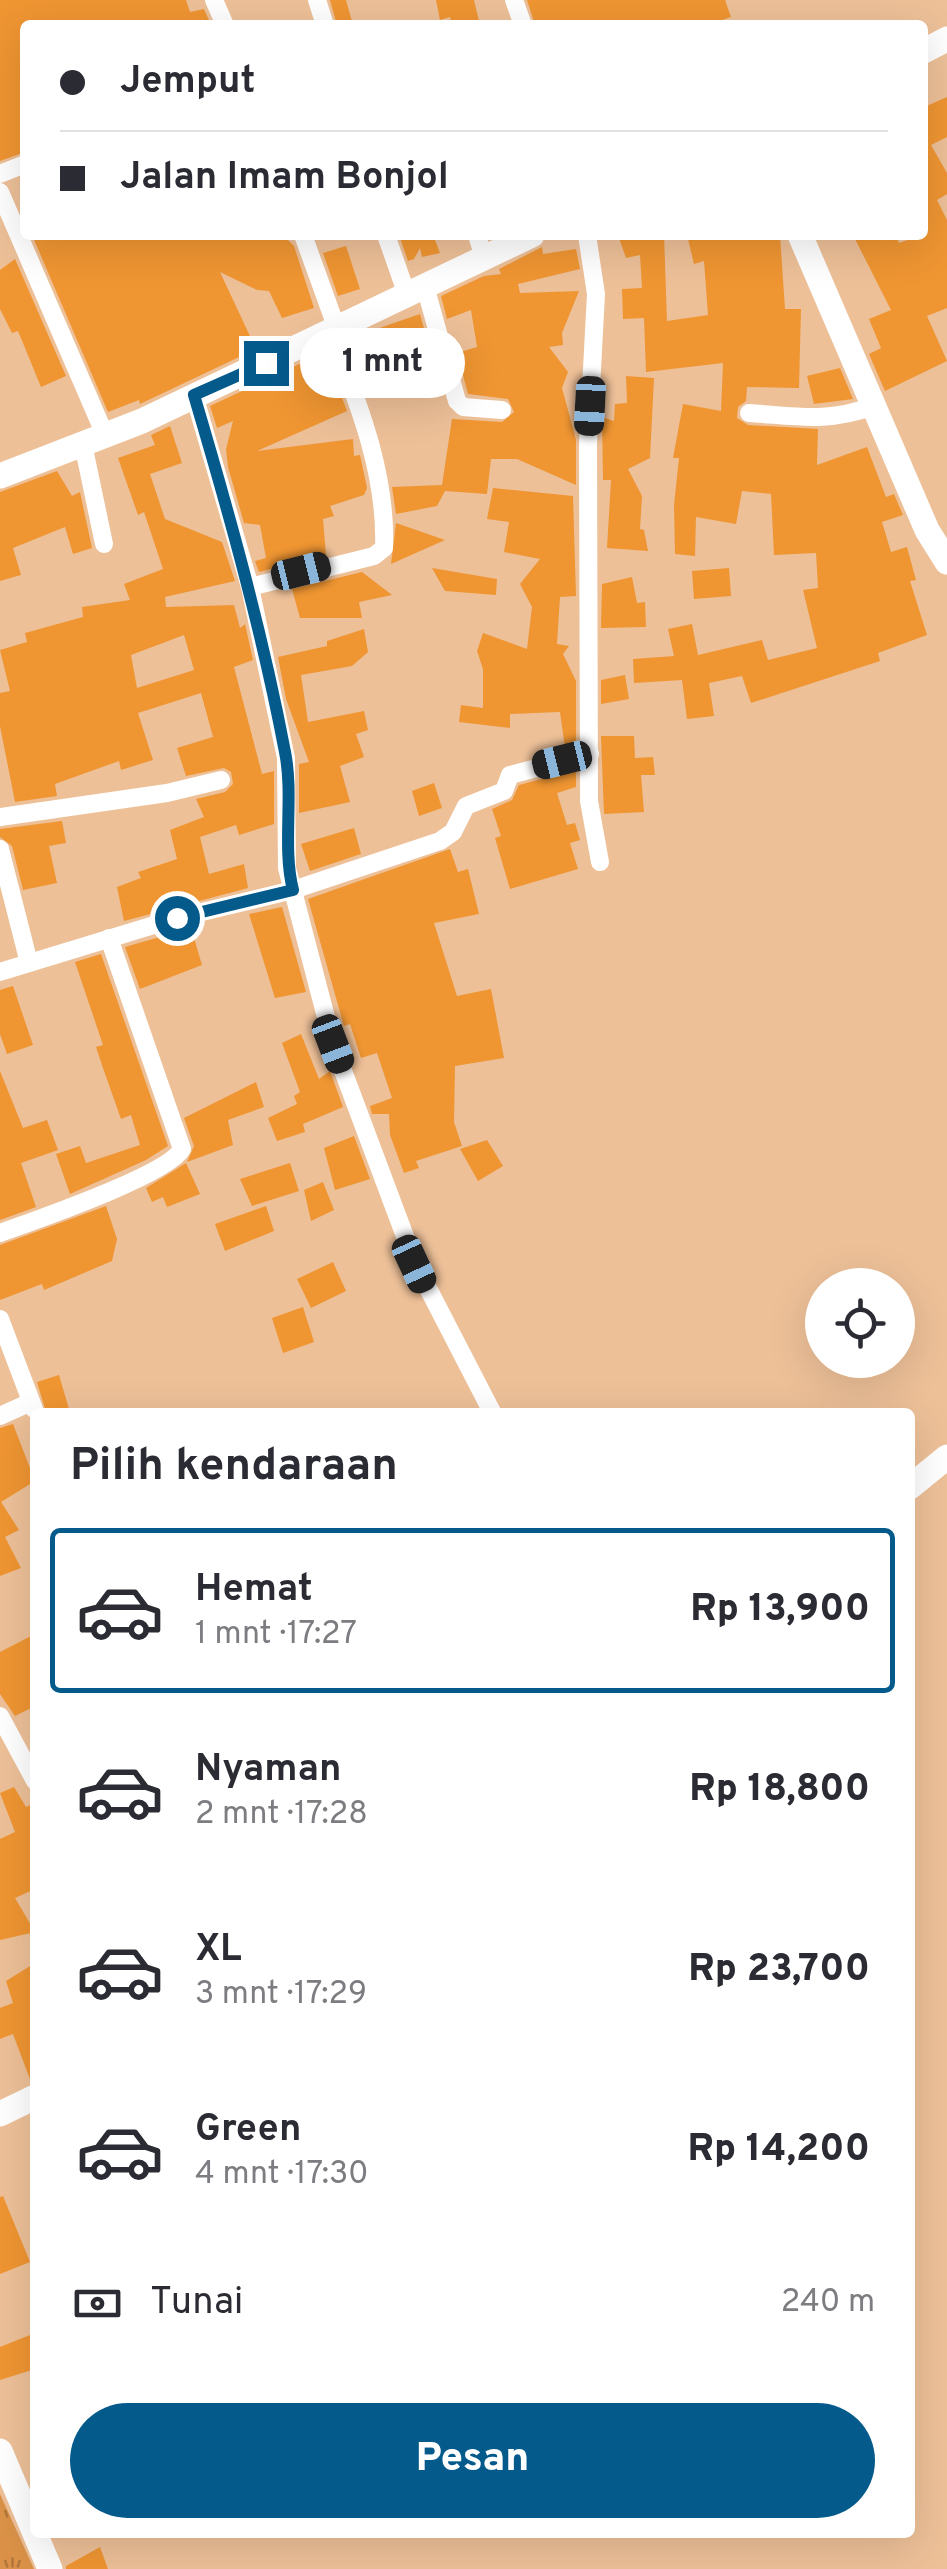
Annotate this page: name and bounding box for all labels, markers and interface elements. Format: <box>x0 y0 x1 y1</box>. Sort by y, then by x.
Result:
text: Jemput <box>120 58 255 107</box>
text: Jalan Imam Bonjol <box>120 154 449 203</box>
callout: 1 mnt <box>301 328 466 398</box>
route end <box>244 341 289 386</box>
text: 1 mnt <box>342 343 423 383</box>
car <box>573 375 607 437</box>
car <box>268 549 334 593</box>
car <box>529 738 595 782</box>
route start <box>155 896 200 941</box>
car <box>308 1011 358 1077</box>
car <box>388 1230 440 1298</box>
map controls <box>805 1268 915 1378</box>
button: locate <box>805 1268 915 1378</box>
text: Pilih kendaraan <box>70 1439 398 1496</box>
icon: car <box>75 1566 165 1656</box>
text: Hemat <box>195 1566 313 1615</box>
text: Rp 13,900 <box>690 1586 870 1635</box>
text: 1 mnt · 17:27 <box>195 1615 357 1655</box>
icon: car <box>75 1746 165 1836</box>
text: Nyaman <box>195 1746 342 1795</box>
text: Rp 18,800 <box>689 1766 870 1815</box>
text: 2 mnt · 17:28 <box>195 1795 368 1835</box>
icon: car <box>75 1926 165 2016</box>
text: XL <box>195 1926 242 1975</box>
text: Rp 23,700 <box>688 1946 870 1995</box>
text: 3 mnt · 17:29 <box>195 1975 367 2015</box>
icon: car <box>75 2106 165 2196</box>
text: Green <box>195 2106 301 2155</box>
text: Rp 14,200 <box>688 2126 870 2175</box>
text: 4 mnt · 17:30 <box>195 2155 369 2195</box>
icon: cash <box>70 2276 125 2331</box>
text: Tunai <box>150 2279 244 2328</box>
text: 240 m <box>781 2283 875 2323</box>
button: Pesan <box>70 2403 875 2518</box>

